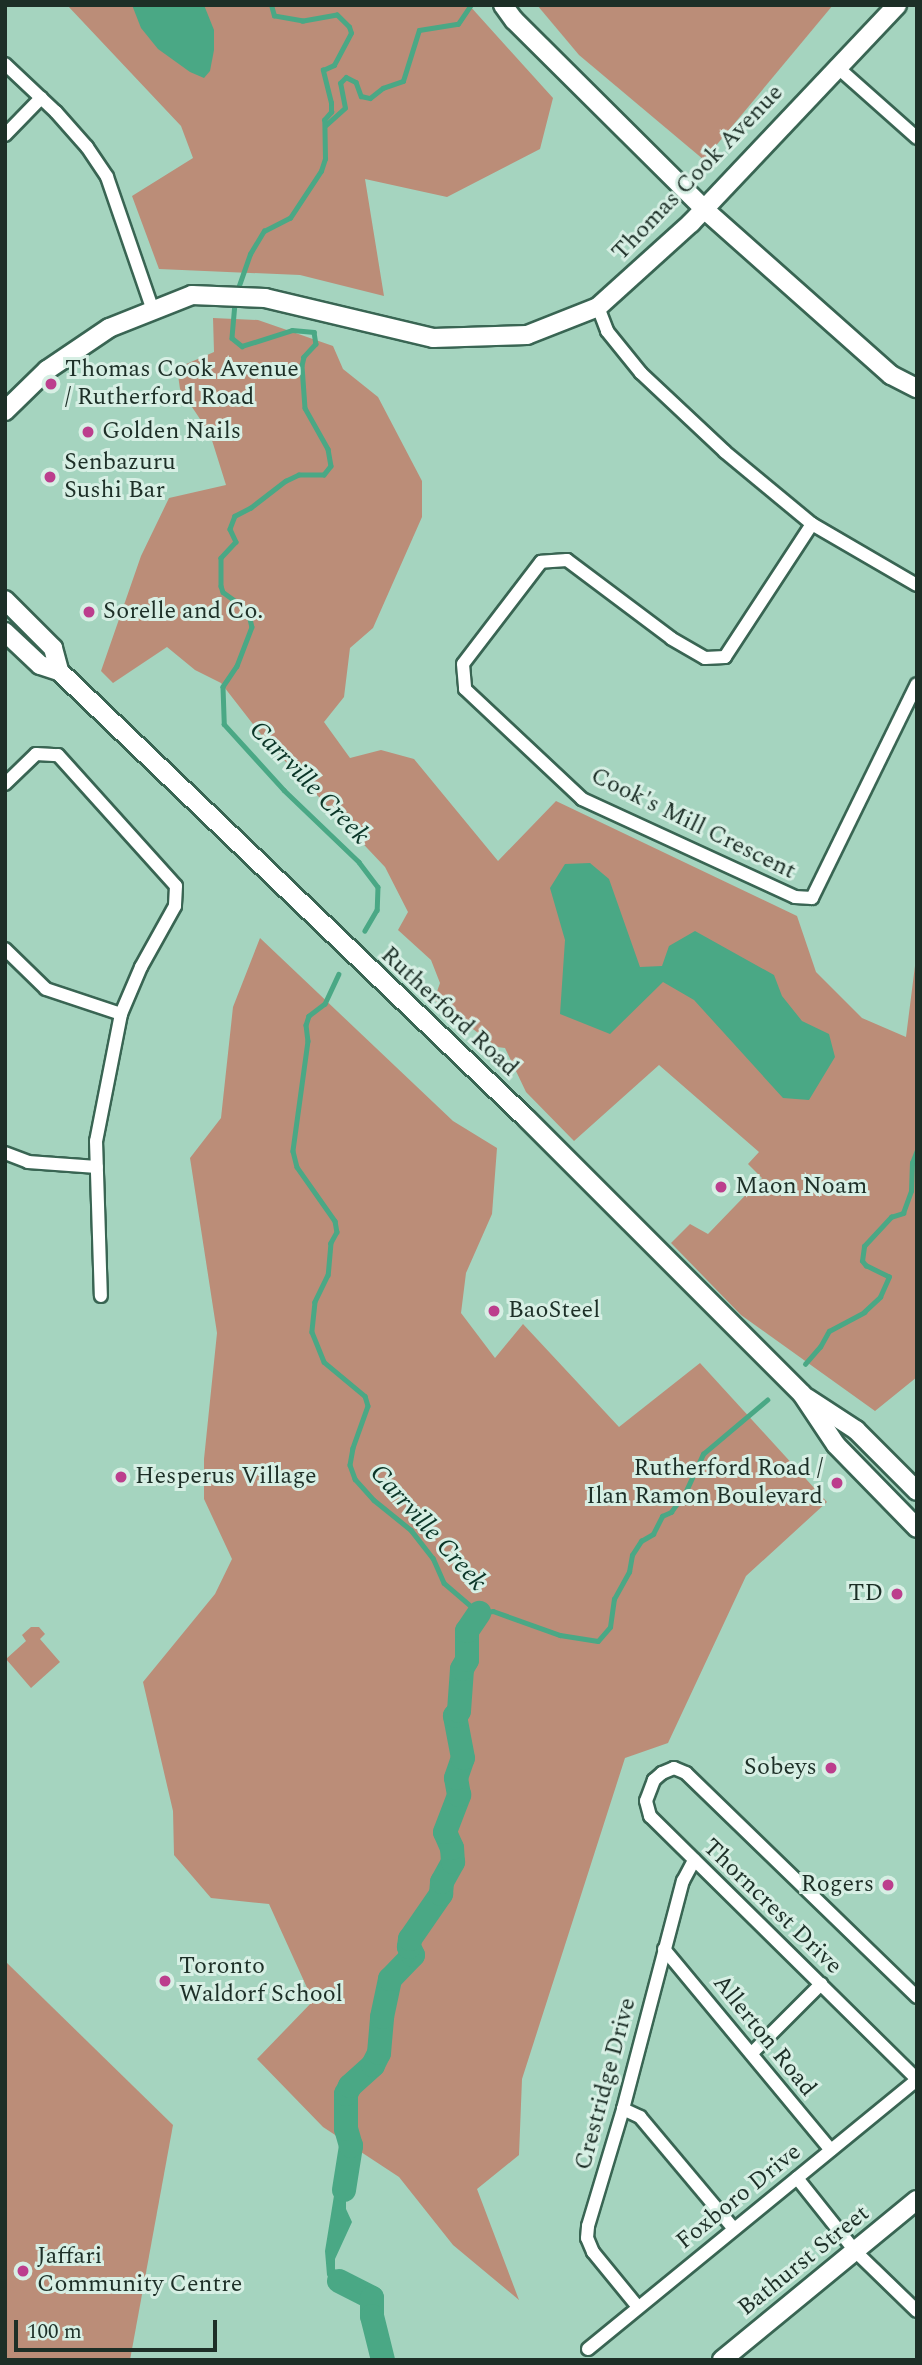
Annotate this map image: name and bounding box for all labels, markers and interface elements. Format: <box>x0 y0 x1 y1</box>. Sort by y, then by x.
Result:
street label: Thomas Cook Avenue <box>606 79 790 267</box>
place label: Thomas Cook Avenue / Rutherford Road <box>65 356 299 412</box>
marker: Thomas Cook Avenue / Rutherford Road <box>43 376 59 392</box>
place label: Golden Nails <box>102 418 241 446</box>
marker: Golden Nails <box>80 424 96 440</box>
place label: Senbazuru Sushi Bar <box>64 449 176 505</box>
marker: Senbazuru Sushi Bar <box>42 469 58 485</box>
place label: Sorelle and Co. <box>103 598 263 626</box>
marker: Sorelle and Co. <box>81 604 97 620</box>
water label: Carrville Creek <box>242 715 376 851</box>
street label: Cook's Mill Crescent <box>586 762 800 886</box>
street label: Rutherford Road <box>374 941 524 1083</box>
place label: Maon Noam <box>735 1173 867 1201</box>
marker: Maon Noam <box>713 1179 729 1195</box>
place label: BaoSteel <box>508 1297 600 1325</box>
marker: BaoSteel <box>486 1303 502 1319</box>
place label: Rutherford Road / Ilan Ramon Boulevard <box>586 1455 823 1511</box>
water label: Carrville Creek <box>363 1458 493 1598</box>
place label: Hesperus Village <box>135 1463 317 1491</box>
marker: Hesperus Village <box>113 1469 129 1485</box>
marker: Rutherford Road / Ilan Ramon Boulevard <box>829 1475 845 1491</box>
place label: TD <box>848 1580 883 1608</box>
marker: TD <box>889 1586 905 1602</box>
place label: Sobeys <box>744 1754 817 1782</box>
marker: Sobeys <box>823 1760 839 1776</box>
street label: Thorncrest Drive <box>696 1833 848 1981</box>
place label: Rogers <box>801 1871 874 1899</box>
marker: Rogers <box>880 1877 896 1893</box>
place label: Toronto Waldorf School <box>179 1953 343 2009</box>
street label: Allerton Road <box>706 1969 822 2103</box>
marker: Toronto Waldorf School <box>157 1973 173 1989</box>
street label: Crestridge Drive <box>569 1995 643 2173</box>
street label: Foxboro Drive <box>671 2138 807 2256</box>
street label: Bathurst Street <box>733 2199 875 2323</box>
place label: Jaffari Community Centre <box>37 2243 242 2299</box>
marker: Jaffari Community Centre <box>15 2263 31 2279</box>
scale bar <box>18 2306 220 2350</box>
text: 100 m <box>27 2316 82 2348</box>

